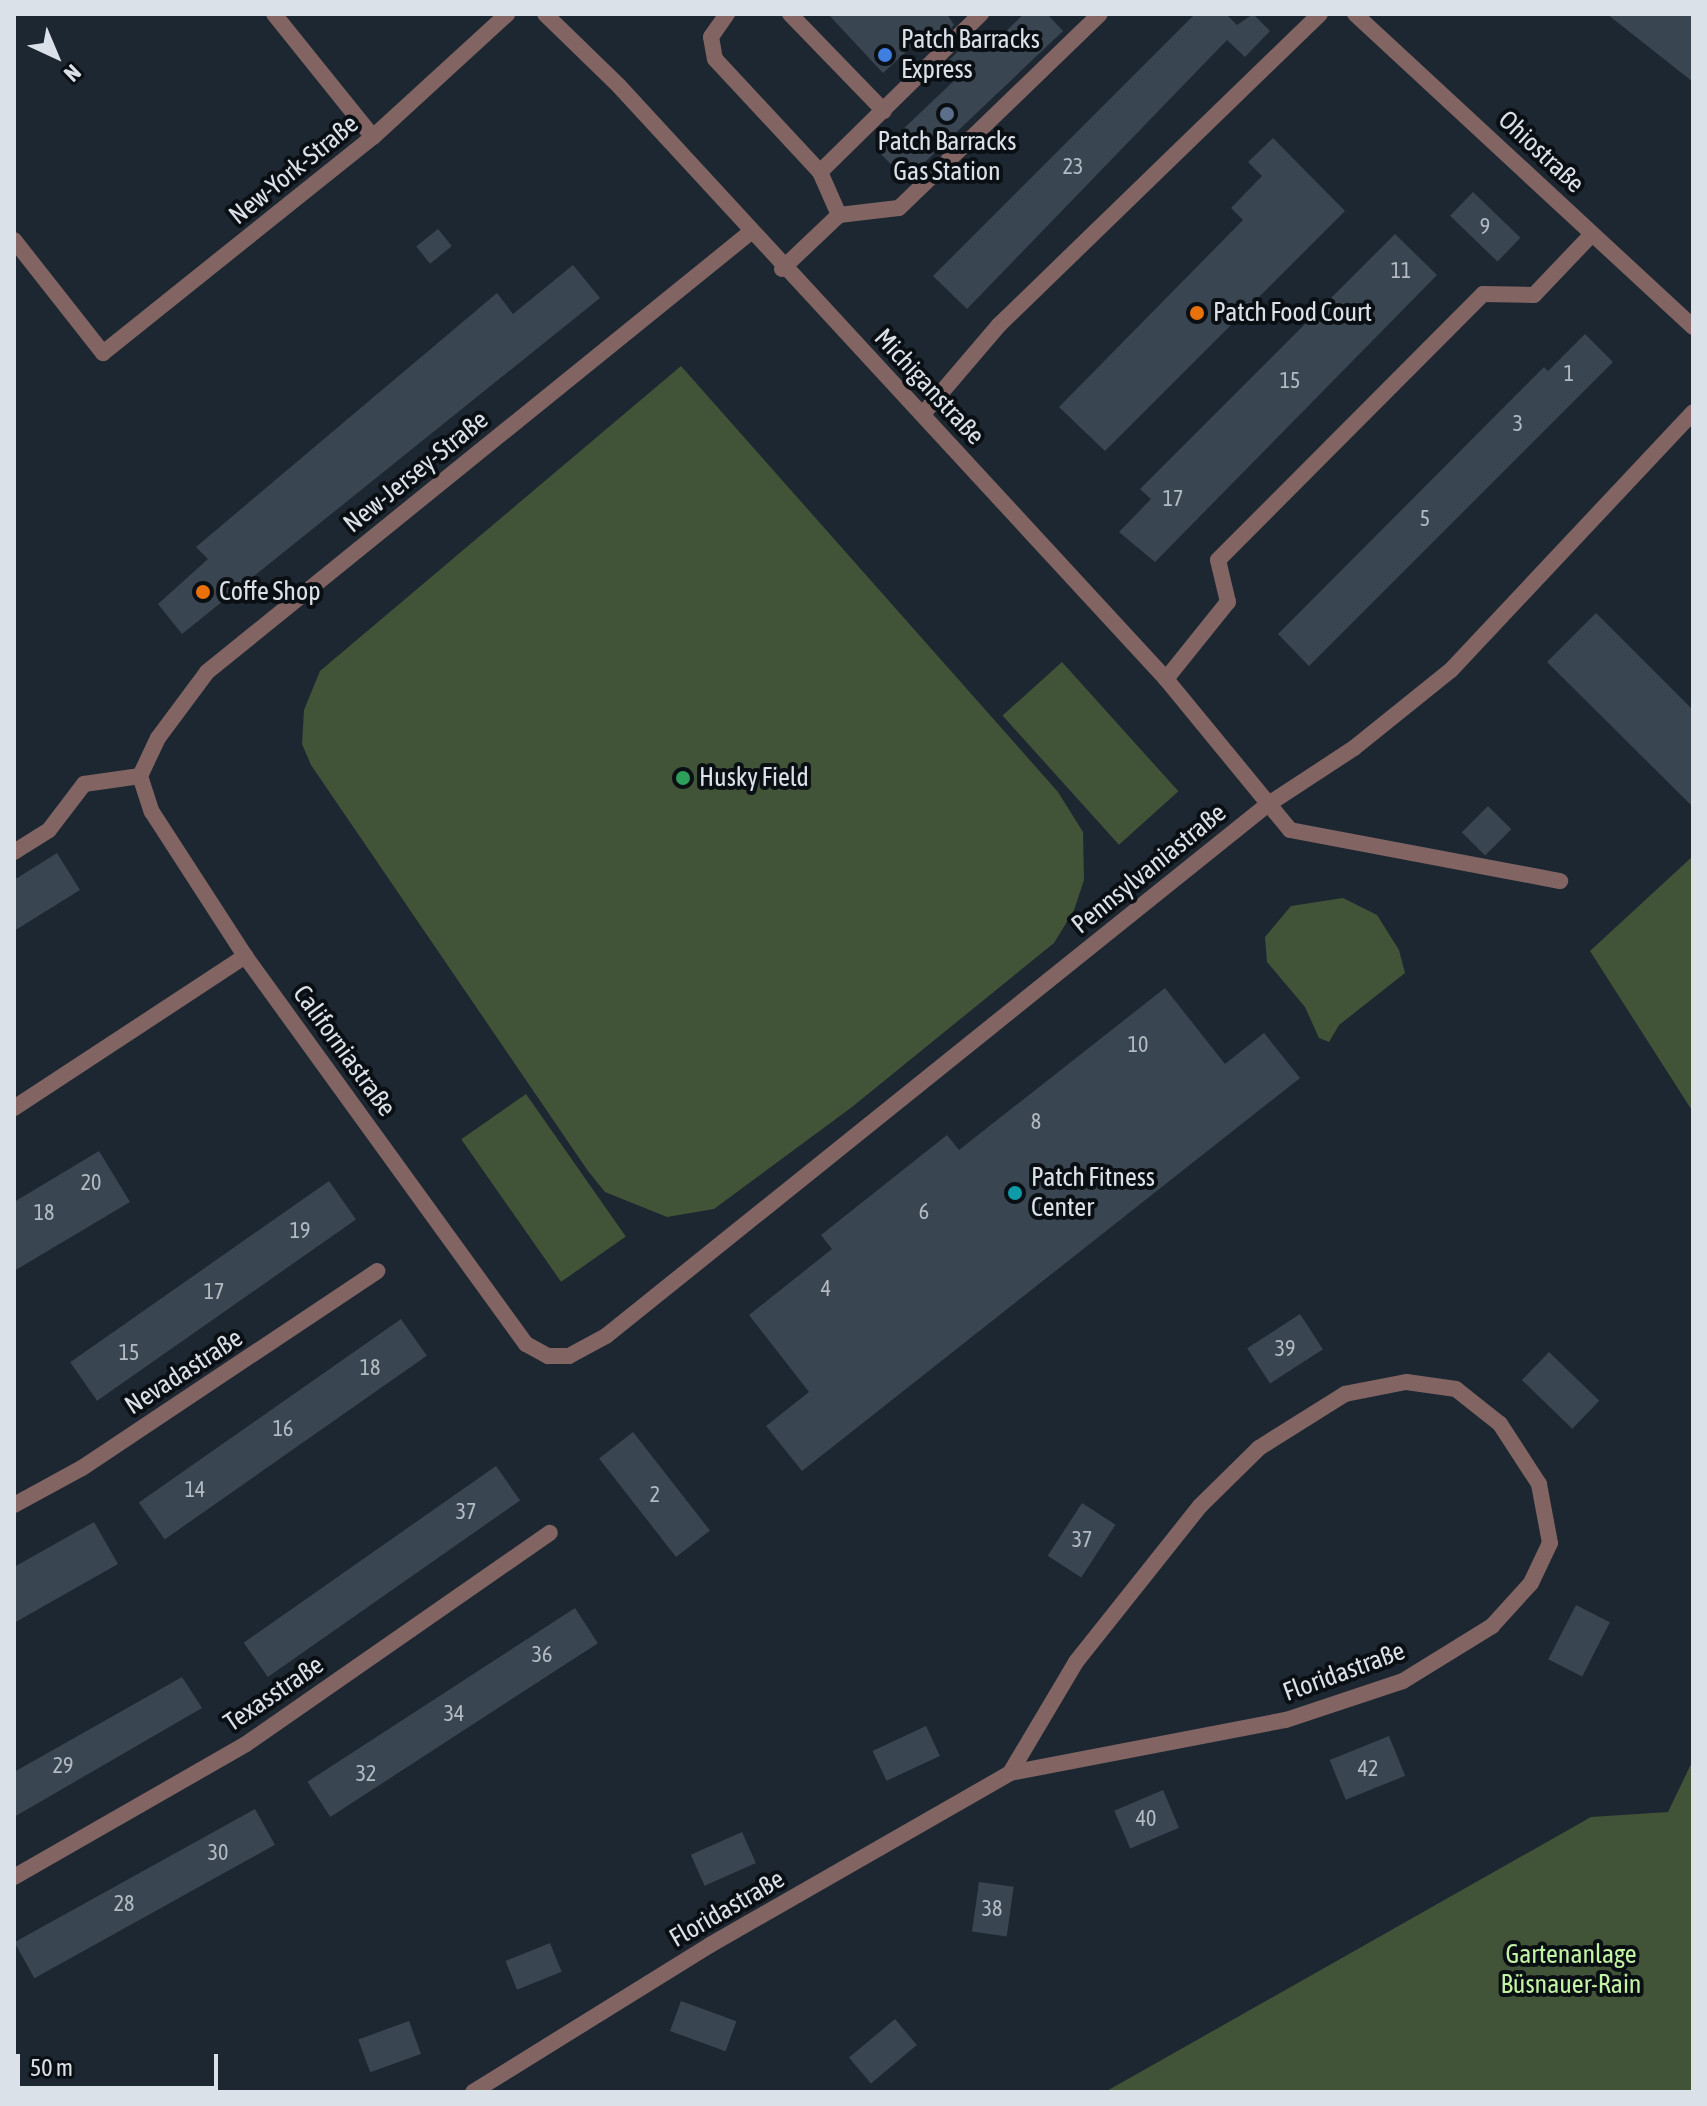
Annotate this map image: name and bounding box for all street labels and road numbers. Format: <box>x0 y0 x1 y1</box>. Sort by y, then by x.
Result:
street label: Ohiostraße <box>1492 104 1590 200</box>
street label: New-York-Straße <box>223 109 365 231</box>
street label: Michiganstraße <box>867 323 991 451</box>
street label: New-Jersey-Straße <box>338 404 494 540</box>
street label: Pennsylvaniastraße <box>1066 797 1232 941</box>
street label: Californiastraße <box>286 979 402 1123</box>
street label: Nevadastraße <box>119 1322 249 1422</box>
street label: Floridastraße <box>1279 1636 1409 1708</box>
street label: Texasstraße <box>218 1649 330 1739</box>
street label: Floridastraße <box>664 1864 790 1954</box>

